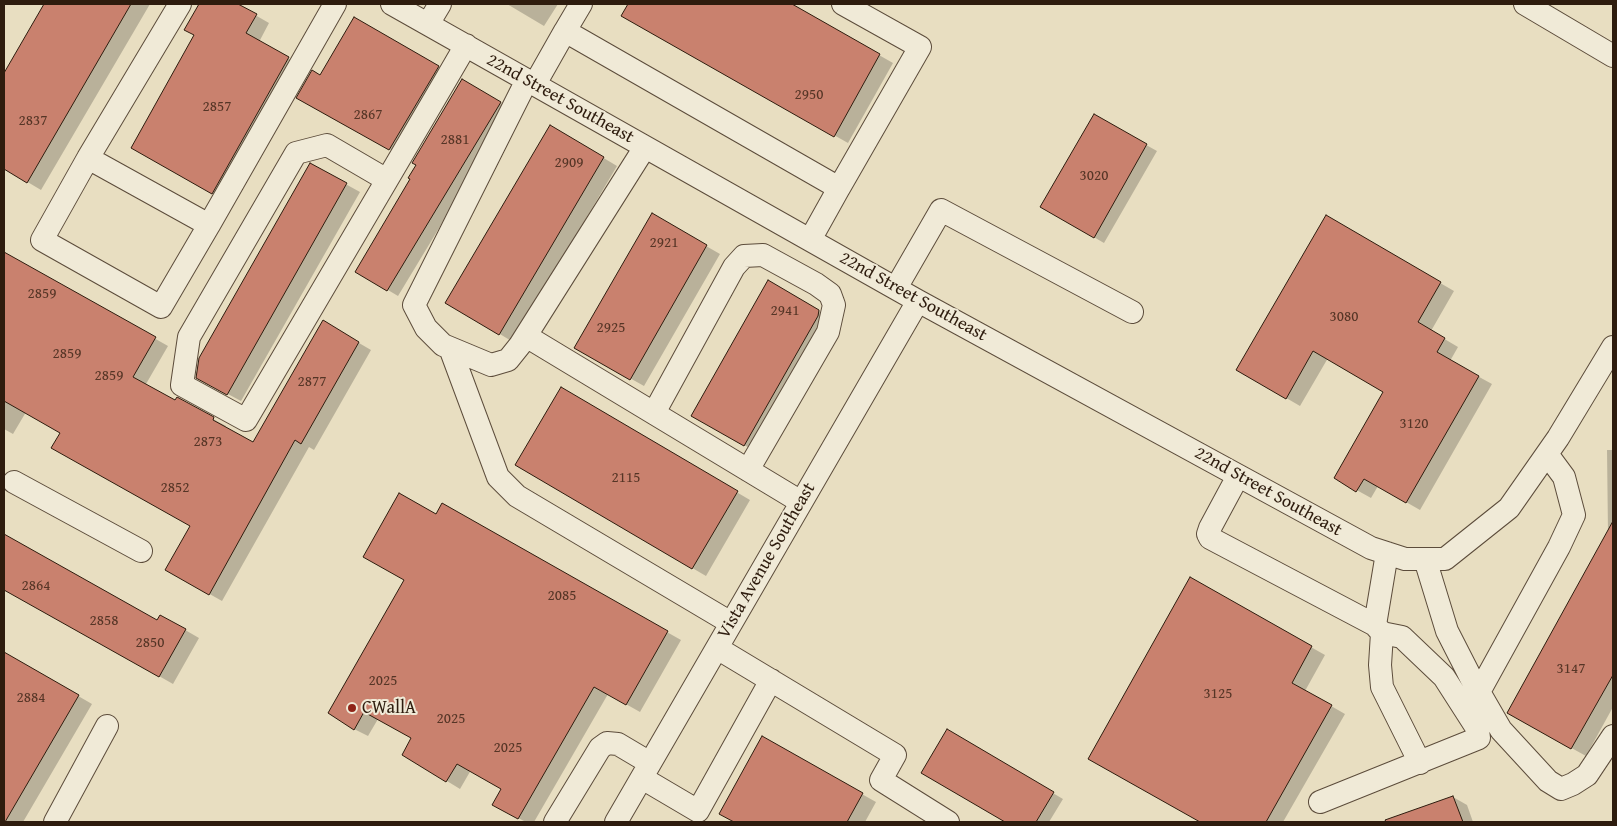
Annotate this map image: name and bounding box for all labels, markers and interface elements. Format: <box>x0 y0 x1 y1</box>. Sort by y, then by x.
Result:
street label: 22nd Street Southeast <box>483 50 637 148</box>
house number: 2950 <box>795 86 823 104</box>
house number: 2857 <box>203 98 231 116</box>
house number: 2867 <box>354 106 382 124</box>
house number: 2837 <box>19 112 47 130</box>
house number: 2881 <box>441 131 469 149</box>
house number: 2909 <box>555 154 583 172</box>
house number: 3020 <box>1080 167 1108 185</box>
house number: 2921 <box>650 234 678 252</box>
street label: 22nd Street Southeast <box>836 248 990 346</box>
house number: 2859 <box>28 285 56 303</box>
house number: 2941 <box>771 302 799 320</box>
house number: 3080 <box>1330 308 1358 326</box>
house number: 2925 <box>597 319 625 337</box>
house number: 2859 <box>53 345 81 363</box>
house number: 2859 <box>95 367 123 385</box>
house number: 2877 <box>298 373 326 391</box>
house number: 3120 <box>1400 415 1428 433</box>
house number: 2873 <box>194 433 222 451</box>
street label: 22nd Street Southeast <box>1191 443 1345 541</box>
house number: 2115 <box>612 469 640 487</box>
house number: 2852 <box>161 479 189 497</box>
street label: Vista Avenue Southeast <box>713 479 821 643</box>
house number: 2864 <box>22 577 50 595</box>
house number: 2085 <box>548 587 576 605</box>
house number: 2858 <box>90 612 118 630</box>
house number: 2850 <box>136 634 164 652</box>
house number: 3147 <box>1557 660 1585 678</box>
house number: 2025 <box>369 672 397 690</box>
house number: 3125 <box>1204 685 1232 703</box>
house number: 2884 <box>17 689 45 707</box>
place label: CWallA <box>362 697 416 719</box>
marker: CWallA <box>346 702 358 714</box>
house number: 2025 <box>437 710 465 728</box>
house number: 2025 <box>494 739 522 757</box>

